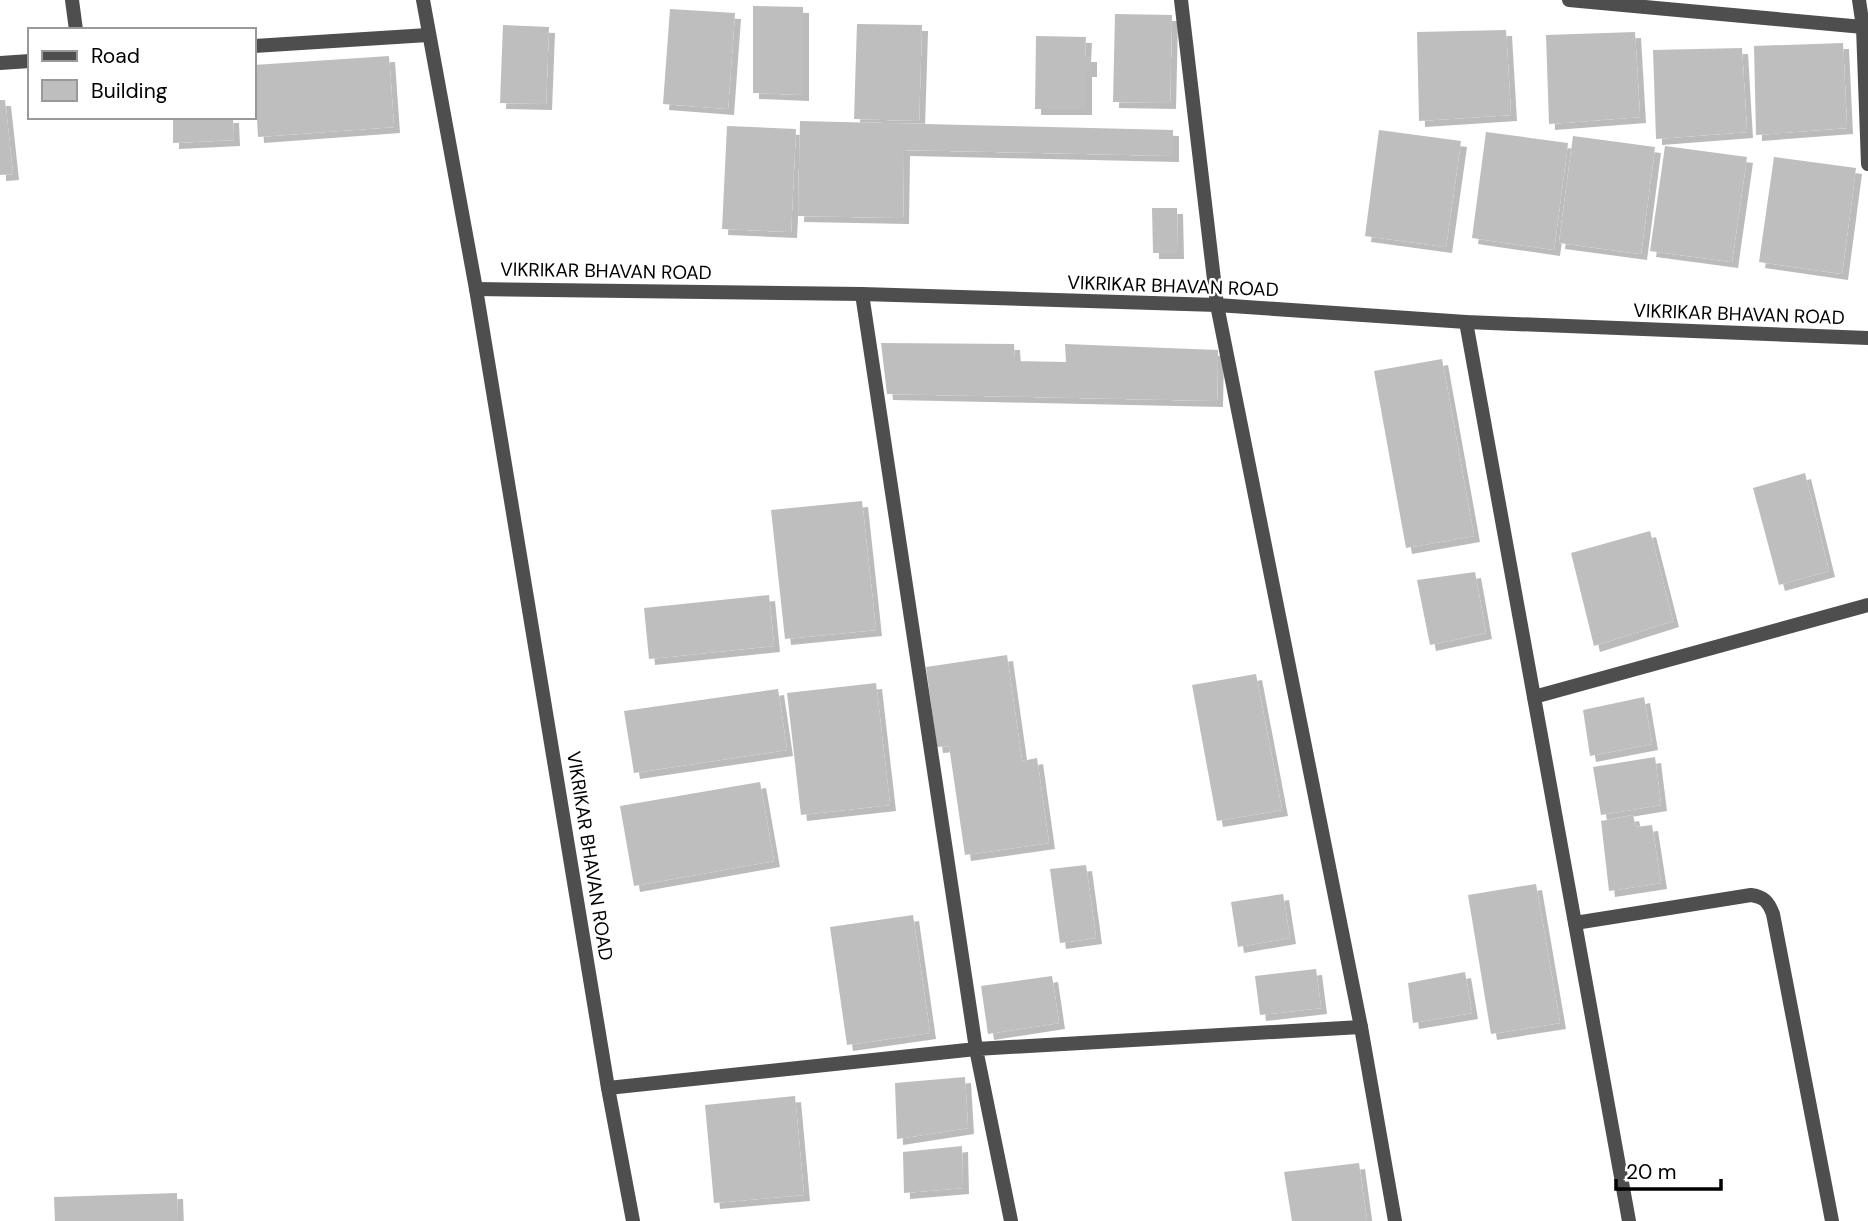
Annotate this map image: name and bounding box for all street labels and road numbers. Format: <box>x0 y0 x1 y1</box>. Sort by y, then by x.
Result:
street label: VIKRIKAR BHAVAN ROAD <box>500 257 712 285</box>
street label: VIKRIKAR BHAVAN ROAD <box>1067 270 1279 302</box>
street label: VIKRIKAR BHAVAN ROAD <box>1633 298 1845 330</box>
street label: VIKRIKAR BHAVAN ROAD <box>561 750 619 962</box>

